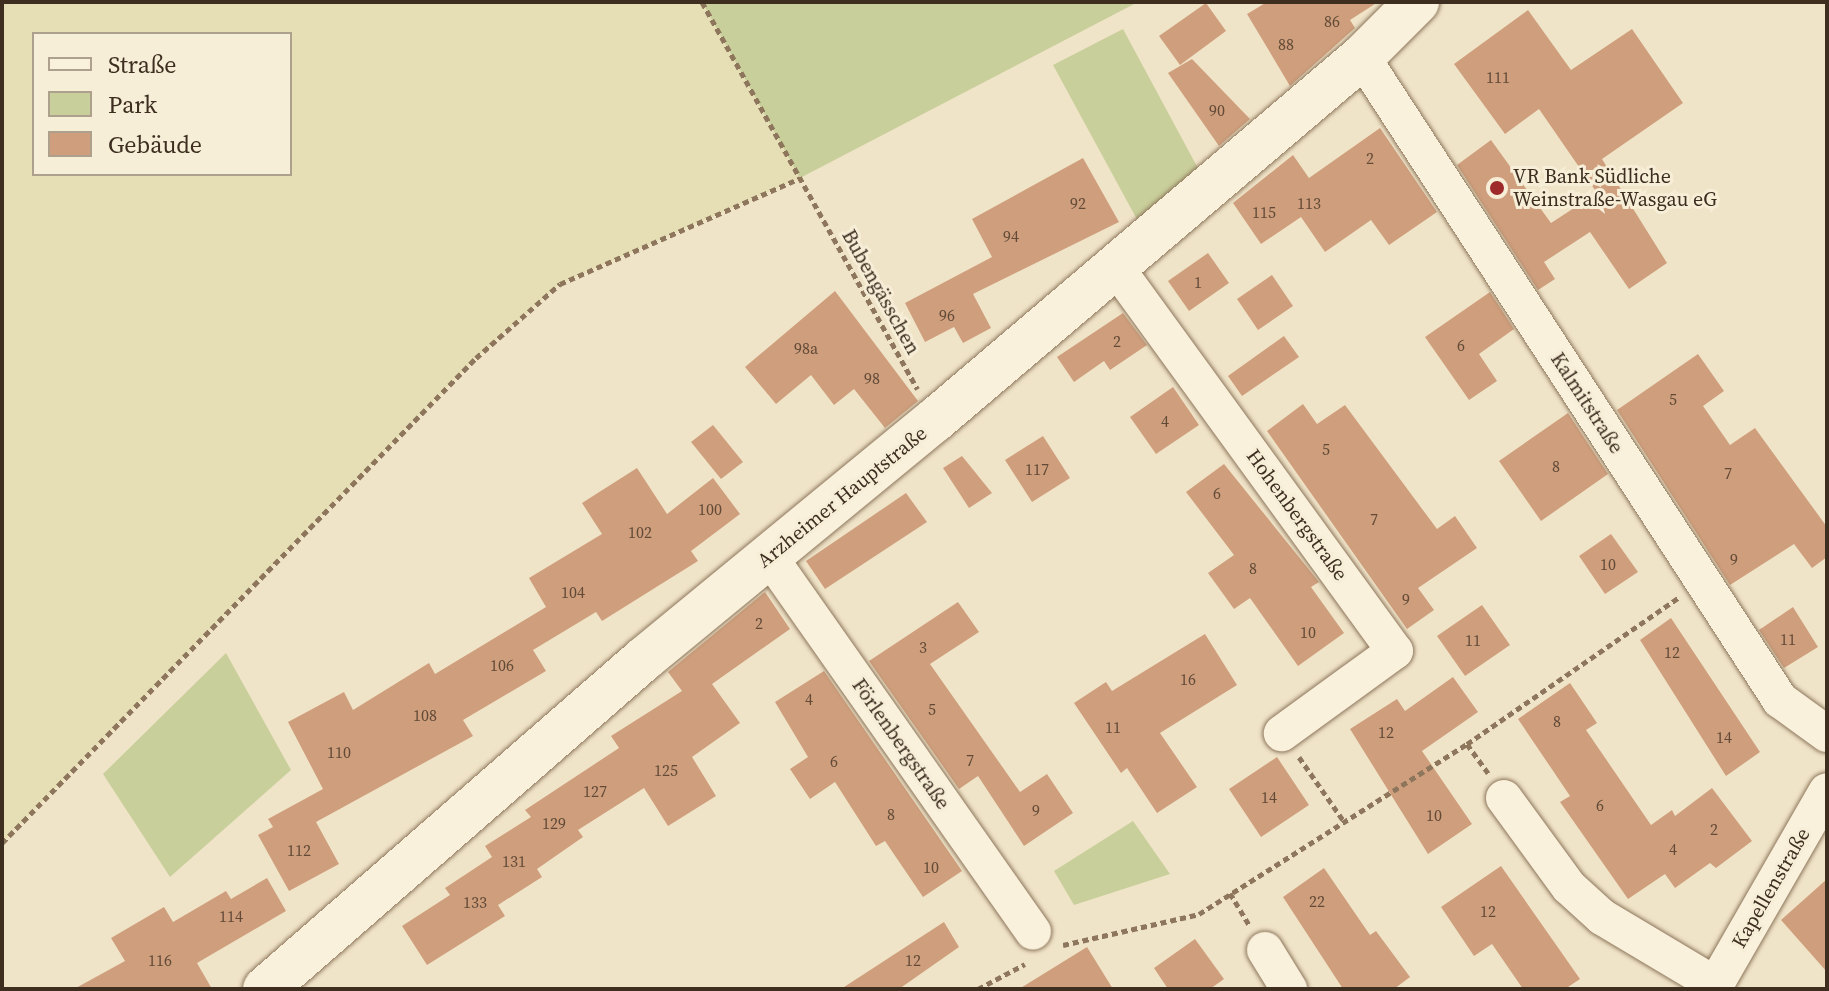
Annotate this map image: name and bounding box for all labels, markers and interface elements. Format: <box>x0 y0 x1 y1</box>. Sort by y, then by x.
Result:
house number: 86 <box>1324 11 1340 31</box>
legend <box>32 32 292 176</box>
house number: 88 <box>1278 34 1294 54</box>
text: Straße <box>108 48 176 81</box>
house number: 111 <box>1486 67 1510 87</box>
text: Park <box>108 88 157 121</box>
house number: 90 <box>1209 100 1225 120</box>
text: Gebäude <box>108 128 202 161</box>
house number: 2 <box>1366 148 1374 168</box>
place label: VR Bank Südliche Weinstraße-Wasgau eG <box>1513 164 1717 211</box>
marker: VR Bank Südliche Weinstraße-Wasgau eG <box>1488 179 1506 197</box>
house number: 92 <box>1070 193 1086 213</box>
house number: 113 <box>1297 193 1321 213</box>
house number: 115 <box>1252 202 1276 222</box>
street label: Bubengässchen <box>837 225 925 359</box>
house number: 94 <box>1003 226 1019 246</box>
house number: 1 <box>1194 272 1202 292</box>
house number: 96 <box>939 305 955 325</box>
house number: 2 <box>1113 331 1121 351</box>
house number: 6 <box>1457 335 1465 355</box>
house number: 98a <box>794 338 818 358</box>
street label: Kalmitstraße <box>1546 348 1628 458</box>
house number: 98 <box>864 368 880 388</box>
house number: 5 <box>1669 389 1677 409</box>
house number: 4 <box>1161 411 1169 431</box>
street label: Arzheimer Hauptstraße <box>752 421 932 573</box>
house number: 5 <box>1322 439 1330 459</box>
street label: Hohenbergstraße <box>1241 445 1353 585</box>
house number: 8 <box>1552 456 1560 476</box>
house number: 117 <box>1025 459 1049 479</box>
house number: 7 <box>1724 463 1732 483</box>
house number: 6 <box>1213 483 1221 503</box>
house number: 100 <box>698 499 722 519</box>
house number: 7 <box>1370 509 1378 529</box>
house number: 102 <box>628 522 652 542</box>
house number: 9 <box>1730 549 1738 569</box>
house number: 10 <box>1600 554 1616 574</box>
house number: 8 <box>1249 558 1257 578</box>
house number: 104 <box>561 582 585 602</box>
house number: 9 <box>1402 589 1410 609</box>
house number: 2 <box>755 613 763 633</box>
house number: 10 <box>1300 622 1316 642</box>
house number: 11 <box>1780 629 1796 649</box>
house number: 11 <box>1465 630 1481 650</box>
house number: 3 <box>919 637 927 657</box>
house number: 12 <box>1664 642 1680 662</box>
house number: 106 <box>490 655 514 675</box>
house number: 16 <box>1180 669 1196 689</box>
street label: Förlenbergstraße <box>847 674 955 814</box>
house number: 4 <box>805 689 813 709</box>
house number: 5 <box>928 699 936 719</box>
house number: 108 <box>413 705 437 725</box>
house number: 8 <box>1553 711 1561 731</box>
house number: 11 <box>1105 717 1121 737</box>
house number: 12 <box>1378 722 1394 742</box>
house number: 14 <box>1716 727 1732 747</box>
house number: 110 <box>327 742 351 762</box>
house number: 7 <box>966 750 974 770</box>
house number: 6 <box>830 751 838 771</box>
house number: 125 <box>654 760 678 780</box>
house number: 127 <box>583 781 607 801</box>
house number: 14 <box>1261 787 1277 807</box>
house number: 6 <box>1596 795 1604 815</box>
house number: 9 <box>1032 800 1040 820</box>
house number: 8 <box>887 804 895 824</box>
house number: 10 <box>1426 805 1442 825</box>
house number: 129 <box>542 813 566 833</box>
house number: 2 <box>1710 819 1718 839</box>
street label: Kapellenstraße <box>1727 824 1815 952</box>
house number: 4 <box>1669 839 1677 859</box>
house number: 112 <box>287 840 311 860</box>
house number: 131 <box>502 851 526 871</box>
house number: 10 <box>923 857 939 877</box>
house number: 22 <box>1309 891 1325 911</box>
house number: 133 <box>463 892 487 912</box>
house number: 12 <box>1480 901 1496 921</box>
house number: 114 <box>219 906 243 926</box>
house number: 116 <box>148 950 172 970</box>
house number: 12 <box>905 950 921 970</box>

